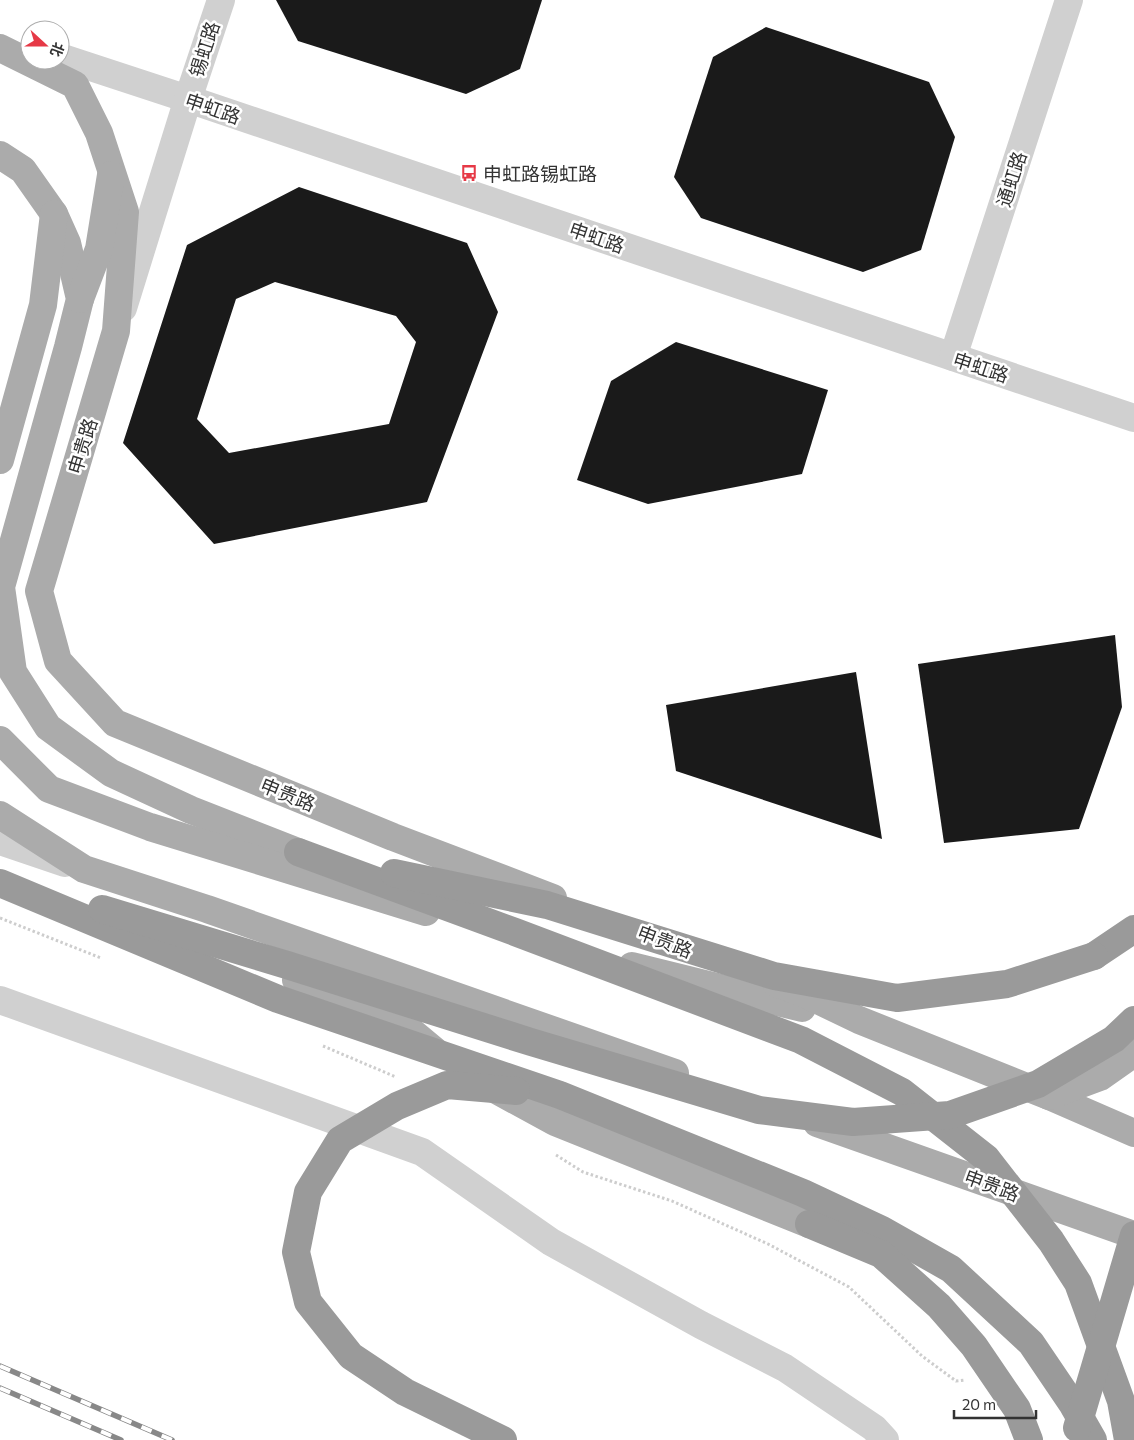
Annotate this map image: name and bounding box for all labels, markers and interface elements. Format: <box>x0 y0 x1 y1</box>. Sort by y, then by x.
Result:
street label: 锡虹路 <box>184 18 224 80</box>
north arrow <box>20 20 70 70</box>
text: 北 <box>47 40 68 59</box>
street label: 申虹路 <box>182 88 244 128</box>
street label: 通虹路 <box>991 148 1031 210</box>
place label: 申虹路锡虹路 <box>483 162 597 185</box>
bus stop icon: 申虹路锡虹路 <box>459 163 479 183</box>
street label: 申虹路 <box>566 217 628 257</box>
street label: 申虹路 <box>950 347 1012 387</box>
street label: 申贵路 <box>63 415 101 477</box>
street label: 申贵路 <box>257 773 319 815</box>
street label: 申贵路 <box>634 920 696 962</box>
street label: 申贵路 <box>961 1164 1023 1206</box>
scale bar <box>954 1388 1036 1420</box>
text: 20 m <box>962 1395 996 1413</box>

